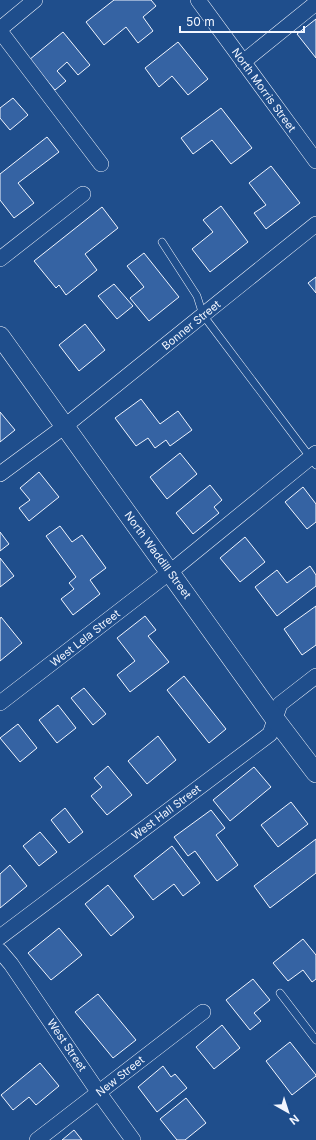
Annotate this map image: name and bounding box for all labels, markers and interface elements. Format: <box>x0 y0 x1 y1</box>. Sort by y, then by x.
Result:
scale bar <box>180 8 304 34</box>
text: 50 m <box>186 14 215 29</box>
street label: North Morris Street <box>229 45 299 135</box>
street label: Bonner Street <box>159 297 223 353</box>
street label: North Waddill Street <box>122 509 195 602</box>
street label: West Lela Street <box>47 606 123 670</box>
street label: West Hall Street <box>129 781 204 843</box>
street label: West Street <box>44 1016 90 1074</box>
street label: New Street <box>93 1052 147 1099</box>
north arrow <box>268 1092 308 1132</box>
text: N <box>287 1112 302 1128</box>

